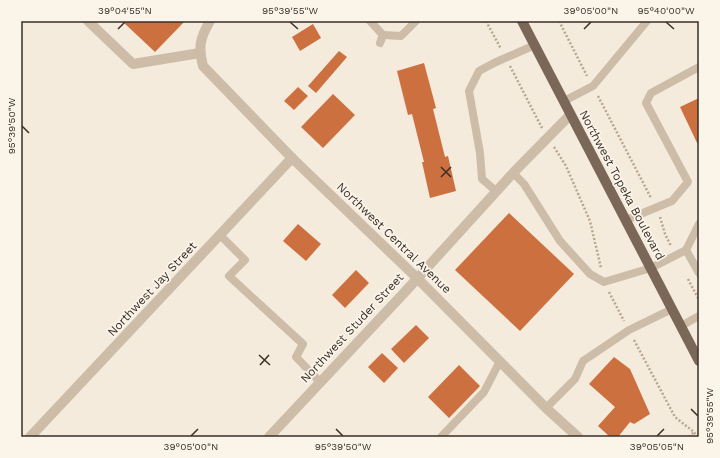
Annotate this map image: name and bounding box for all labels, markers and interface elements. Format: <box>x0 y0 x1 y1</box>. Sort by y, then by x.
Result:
text: 39°04'55"N <box>98 5 152 16</box>
text: 95°39'55"W <box>262 5 318 16</box>
text: 39°05'00"N <box>564 5 618 16</box>
text: 95°40'00"W <box>637 5 695 16</box>
text: 95°39'50"W <box>6 97 17 154</box>
street label: Northwest Topeka Boulevard <box>576 108 668 262</box>
street label: Northwest Central Avenue <box>334 180 454 296</box>
street label: Northwest Jay Street <box>105 239 199 339</box>
street label: Northwest Studer Street <box>298 270 406 386</box>
text: 95°39'55"W <box>704 388 715 444</box>
text: 39°05'00"N <box>164 441 218 452</box>
text: 95°39'50"W <box>315 441 372 452</box>
text: 39°05'05"N <box>630 441 684 452</box>

